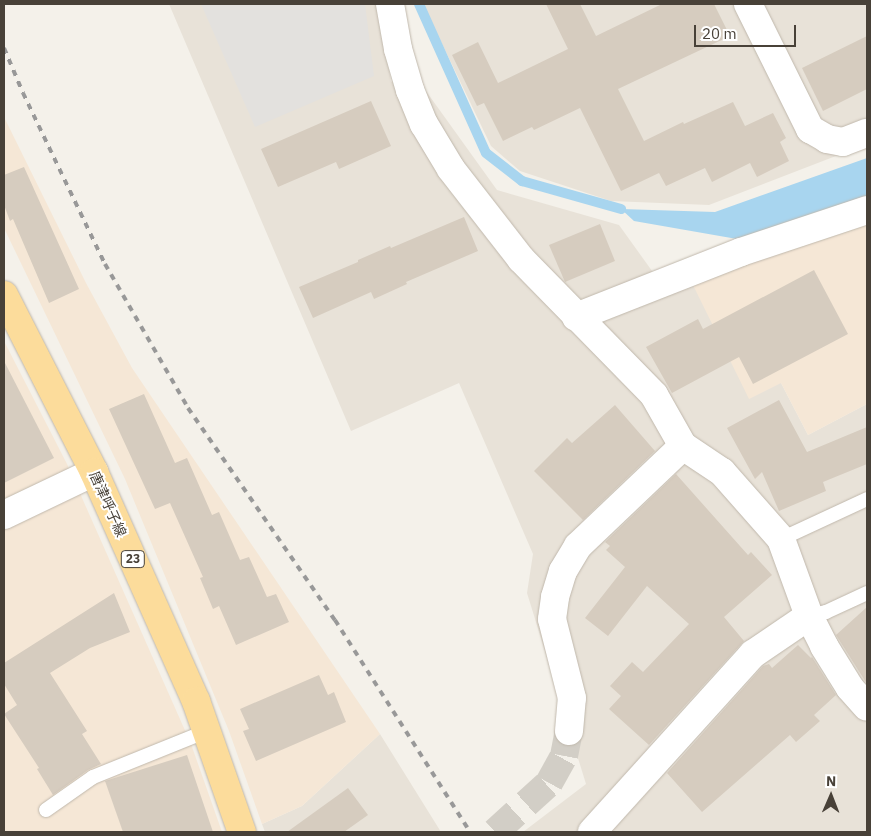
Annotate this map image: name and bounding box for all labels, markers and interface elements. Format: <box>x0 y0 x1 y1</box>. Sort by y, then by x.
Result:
scale bar <box>696 15 798 47</box>
text: 20 m <box>702 24 737 43</box>
street label: 唐津呼子線 <box>86 469 130 539</box>
road number: 23 <box>120 550 146 568</box>
north arrow <box>806 771 856 821</box>
text: N <box>826 772 836 790</box>

